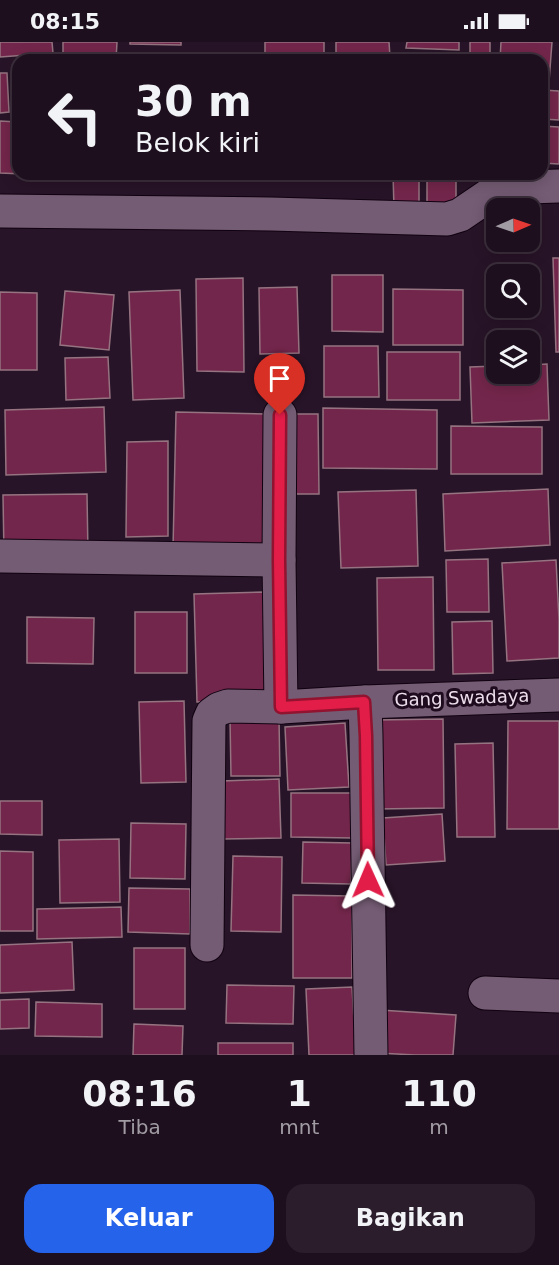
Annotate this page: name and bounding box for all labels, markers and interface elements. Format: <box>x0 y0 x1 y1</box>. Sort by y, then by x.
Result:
text: 08:15 <box>30 9 100 34</box>
text: 30 m <box>135 77 252 126</box>
icon: left <box>36 78 114 156</box>
text: Belok kiri <box>135 127 260 158</box>
north arrow <box>486 198 540 252</box>
map controls <box>486 198 540 384</box>
button: search <box>486 264 540 318</box>
button: layers <box>486 330 540 384</box>
pin <box>254 353 305 415</box>
icon: arrive <box>263 362 296 395</box>
street label: Gang Swadaya <box>394 685 530 710</box>
position arrow <box>336 848 400 912</box>
text: 08:16 <box>82 1073 197 1114</box>
text: 1 <box>287 1073 312 1114</box>
text: 110 <box>402 1073 477 1114</box>
text: Tiba <box>119 1115 161 1139</box>
text: mnt <box>279 1115 319 1139</box>
text: m <box>429 1115 449 1139</box>
button: Keluar <box>24 1184 274 1253</box>
button: Bagikan <box>286 1184 535 1253</box>

